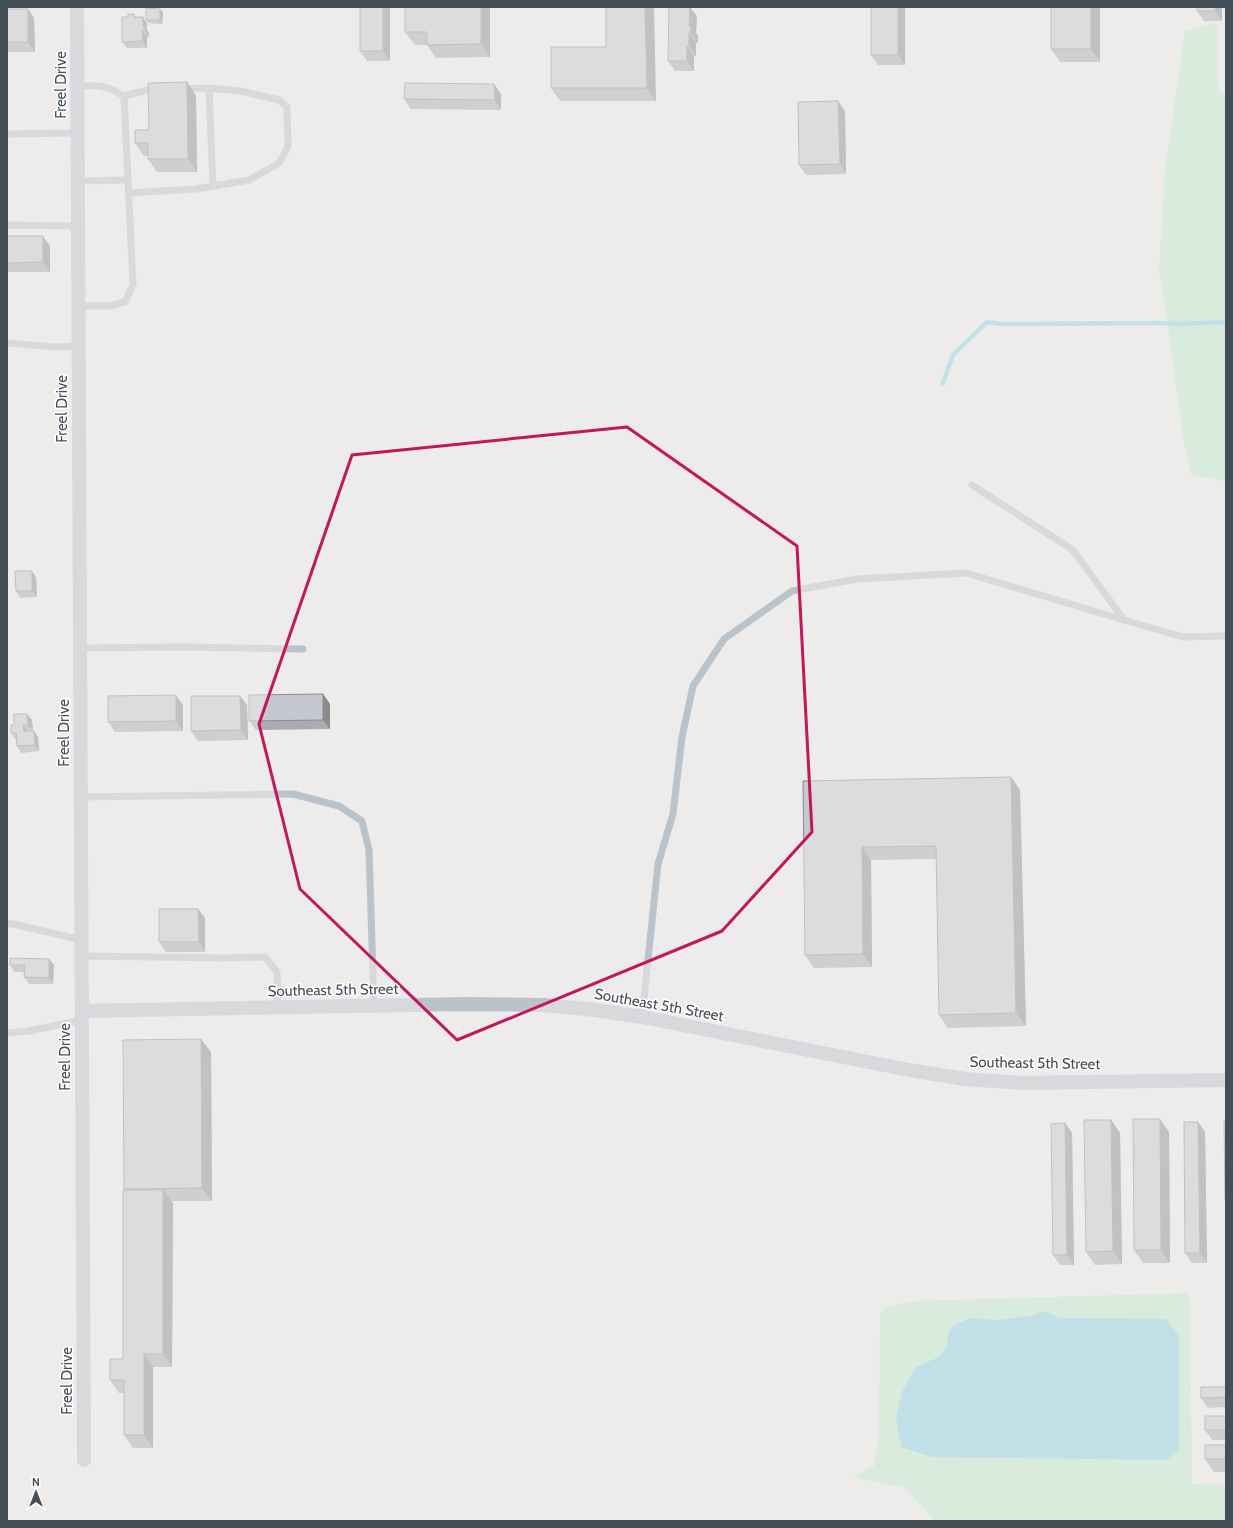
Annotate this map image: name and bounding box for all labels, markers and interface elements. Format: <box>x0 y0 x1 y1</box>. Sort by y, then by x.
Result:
street label: Freel Drive <box>52 51 70 119</box>
street label: Freel Drive <box>53 375 71 443</box>
street label: Freel Drive <box>55 699 73 767</box>
street label: Southeast 5th Street <box>267 980 399 1000</box>
street label: Southeast 5th Street <box>593 985 725 1025</box>
street label: Freel Drive <box>56 1023 74 1091</box>
street label: Southeast 5th Street <box>969 1053 1101 1073</box>
street label: Freel Drive <box>58 1347 76 1415</box>
north arrow <box>16 1472 56 1512</box>
text: N <box>32 1475 40 1489</box>

